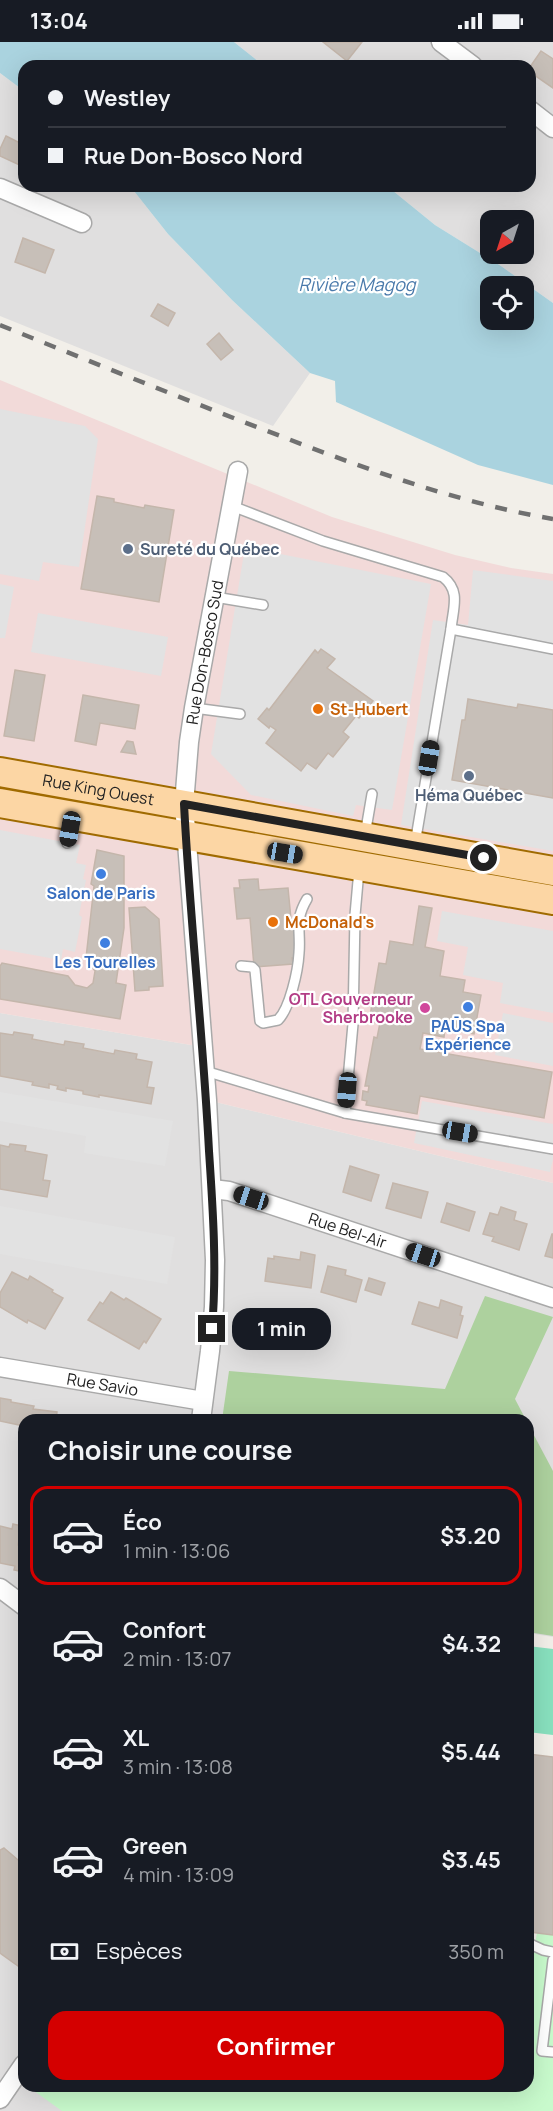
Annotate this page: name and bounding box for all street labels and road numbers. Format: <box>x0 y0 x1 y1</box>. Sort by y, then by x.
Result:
street label: Rue Don-Bosco Sud <box>181 578 229 726</box>
street label: Rue King Ouest <box>41 769 156 810</box>
street label: Rue Bel-Air <box>306 1207 390 1253</box>
street label: Rue Savio <box>65 1367 140 1401</box>

